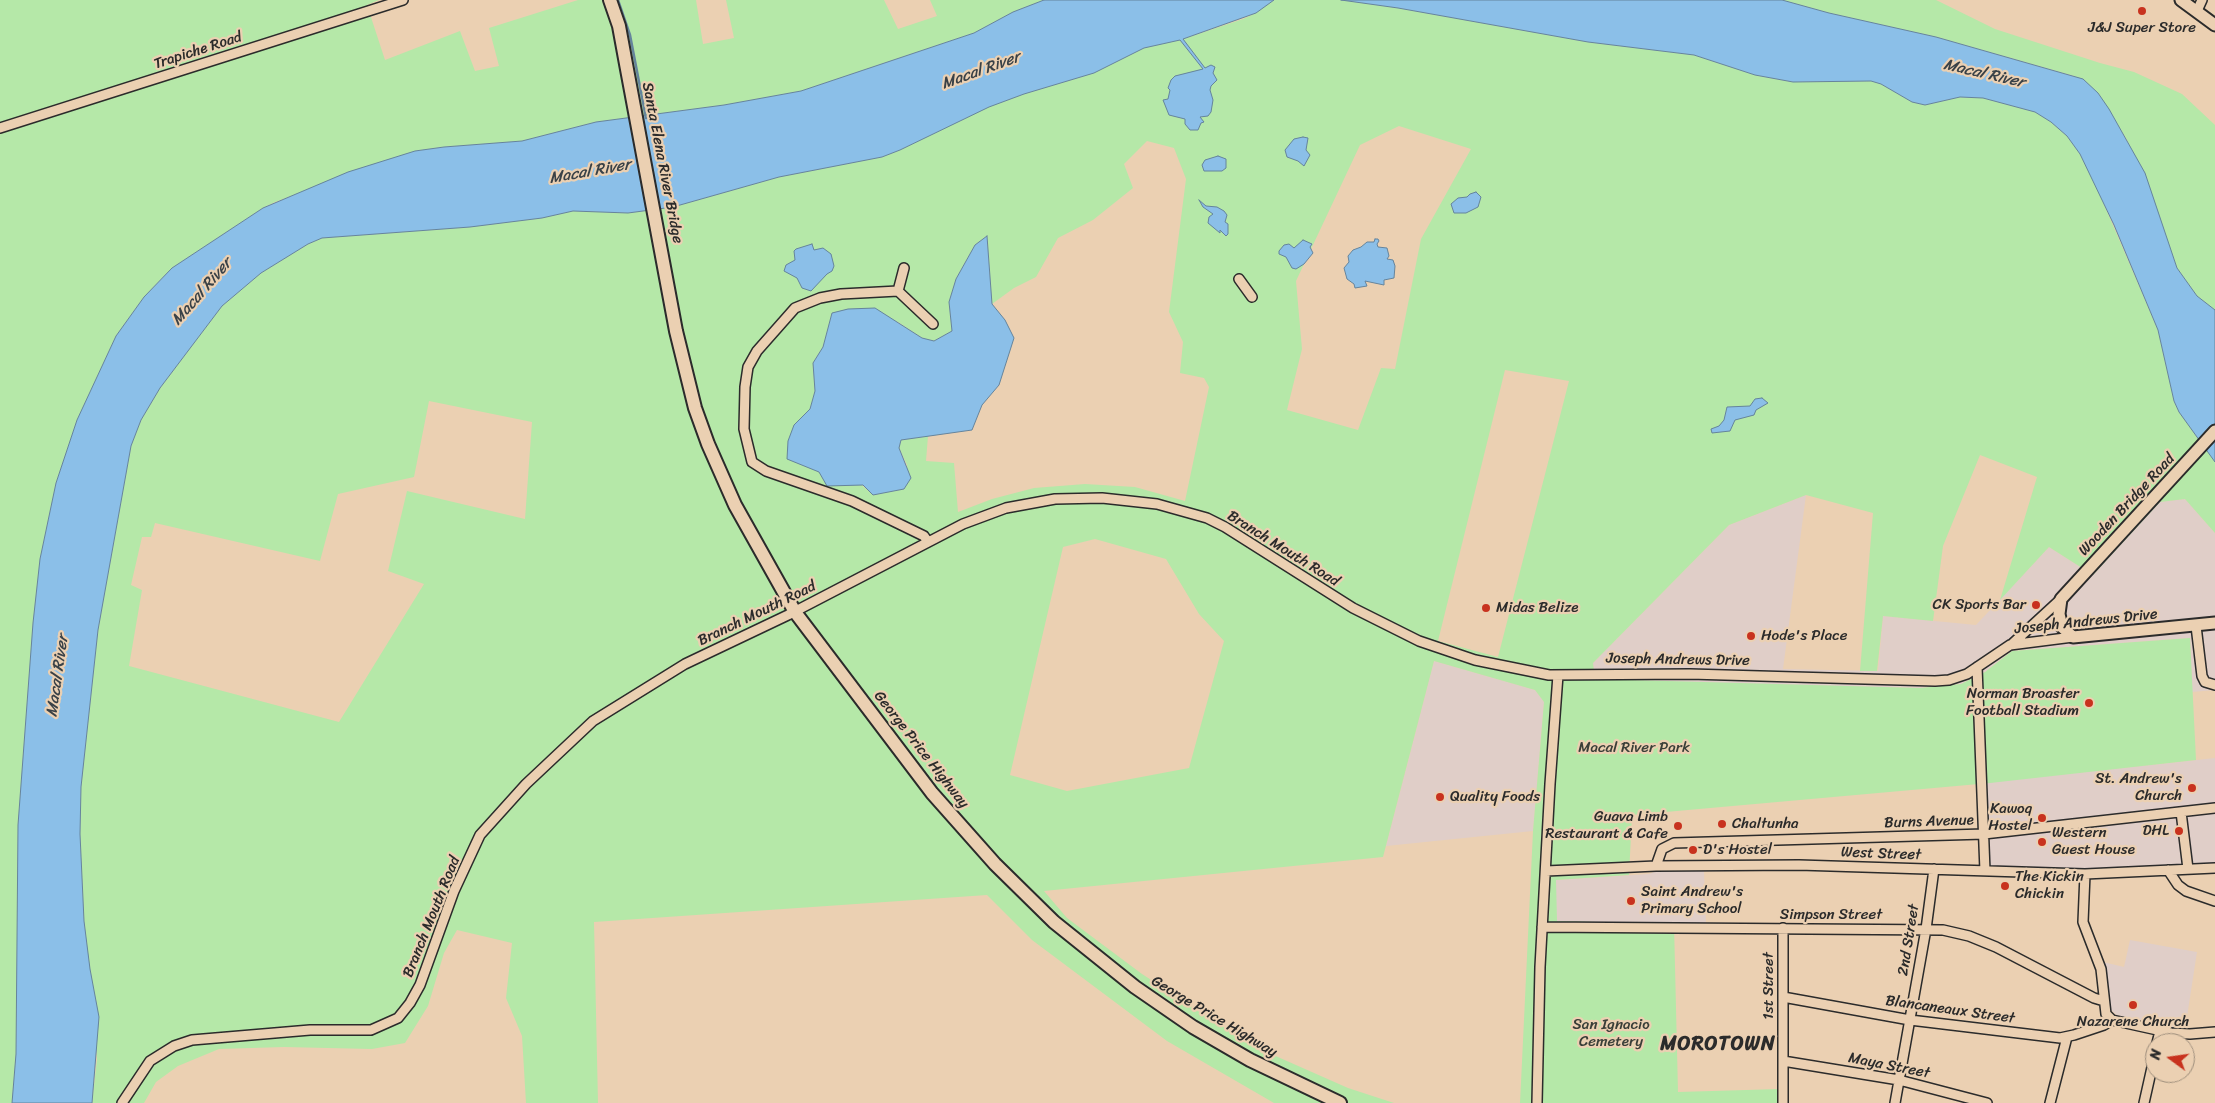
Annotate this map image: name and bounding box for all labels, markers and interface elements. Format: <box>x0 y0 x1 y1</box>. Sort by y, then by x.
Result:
marker: J&J Super Store <box>2136 5 2148 17</box>
place label: J&J Super Store <box>2088 19 2196 37</box>
street label: Trapiche Road <box>152 28 244 74</box>
water label: Macal River <box>939 48 1023 94</box>
water label: Macal River <box>1942 55 2026 93</box>
street label: Santa Elena River Bridge <box>638 81 686 245</box>
water label: Macal River <box>548 155 632 189</box>
water label: Macal River <box>168 255 236 329</box>
street label: Wooden Bridge Road <box>2075 450 2179 560</box>
street label: Branch Mouth Road <box>1224 507 1342 591</box>
street label: Branch Mouth Road <box>695 578 819 650</box>
place label: CK Sports Bar <box>1933 596 2026 614</box>
place label: Midas Belize <box>1496 599 1579 617</box>
marker: CK Sports Bar <box>2030 599 2042 611</box>
marker: Midas Belize <box>1480 602 1492 614</box>
street label: Joseph Andrews Drive <box>2014 606 2158 638</box>
place label: Hode's Place <box>1761 627 1847 645</box>
marker: Hode's Place <box>1745 630 1757 642</box>
water label: Macal River <box>43 634 73 718</box>
street label: Joseph Andrews Drive <box>1606 650 1750 670</box>
place label: Norman Broaster Football Stadium <box>1966 685 2079 720</box>
street label: George Price Highway <box>870 688 972 812</box>
marker: Norman Broaster Football Stadium <box>2083 697 2095 709</box>
park label: Macal River Park <box>1578 739 1690 757</box>
place label: St. Andrew's Church <box>2095 770 2182 805</box>
marker: St. Andrew's Church <box>2186 782 2198 794</box>
place label: Quality Foods <box>1450 788 1540 806</box>
marker: Quality Foods <box>1434 791 1446 803</box>
place label: Kawoq Hostel <box>1988 800 2032 835</box>
place label: Guava Limb Restaurant & Cafe <box>1545 808 1668 843</box>
street label: Burns Avenue <box>1884 811 1974 833</box>
marker: Kawoq Hostel <box>2036 812 2048 824</box>
place label: Chaltunha <box>1732 815 1799 833</box>
marker: Chaltunha <box>1716 818 1728 830</box>
marker: Guava Limb Restaurant & Cafe <box>1672 820 1684 832</box>
place label: DHL <box>2142 822 2169 840</box>
place label: Western Guest House <box>2052 824 2135 859</box>
marker: DHL <box>2173 825 2185 837</box>
marker: Western Guest House <box>2036 836 2048 848</box>
place label: D's Hostel <box>1703 841 1772 859</box>
marker: D's Hostel <box>1687 844 1699 856</box>
street label: West Street <box>1841 844 1921 864</box>
street label: Branch Mouth Road <box>400 854 464 980</box>
place label: The Kickin Chickin <box>2015 868 2084 903</box>
marker: The Kickin Chickin <box>1999 880 2011 892</box>
place label: Saint Andrew's Primary School <box>1641 883 1743 918</box>
marker: Saint Andrew's Primary School <box>1625 895 1637 907</box>
street label: 2nd Street <box>1894 903 1924 977</box>
street label: Simpson Street <box>1780 906 1882 924</box>
street label: 1st Street <box>1760 952 1778 1020</box>
street label: George Price Highway <box>1148 972 1280 1062</box>
street label: Blancaneaux Street <box>1884 992 2016 1028</box>
marker: Nazarene Church <box>2127 999 2139 1011</box>
place label: Nazarene Church <box>2077 1013 2189 1031</box>
park label: San Ignacio Cemetery <box>1572 1016 1650 1051</box>
district label: MOROTOWN <box>1660 1033 1776 1057</box>
north arrow <box>2145 1033 2195 1083</box>
text: N <box>2143 1047 2169 1062</box>
street label: Maya Street <box>1847 1049 1931 1083</box>

